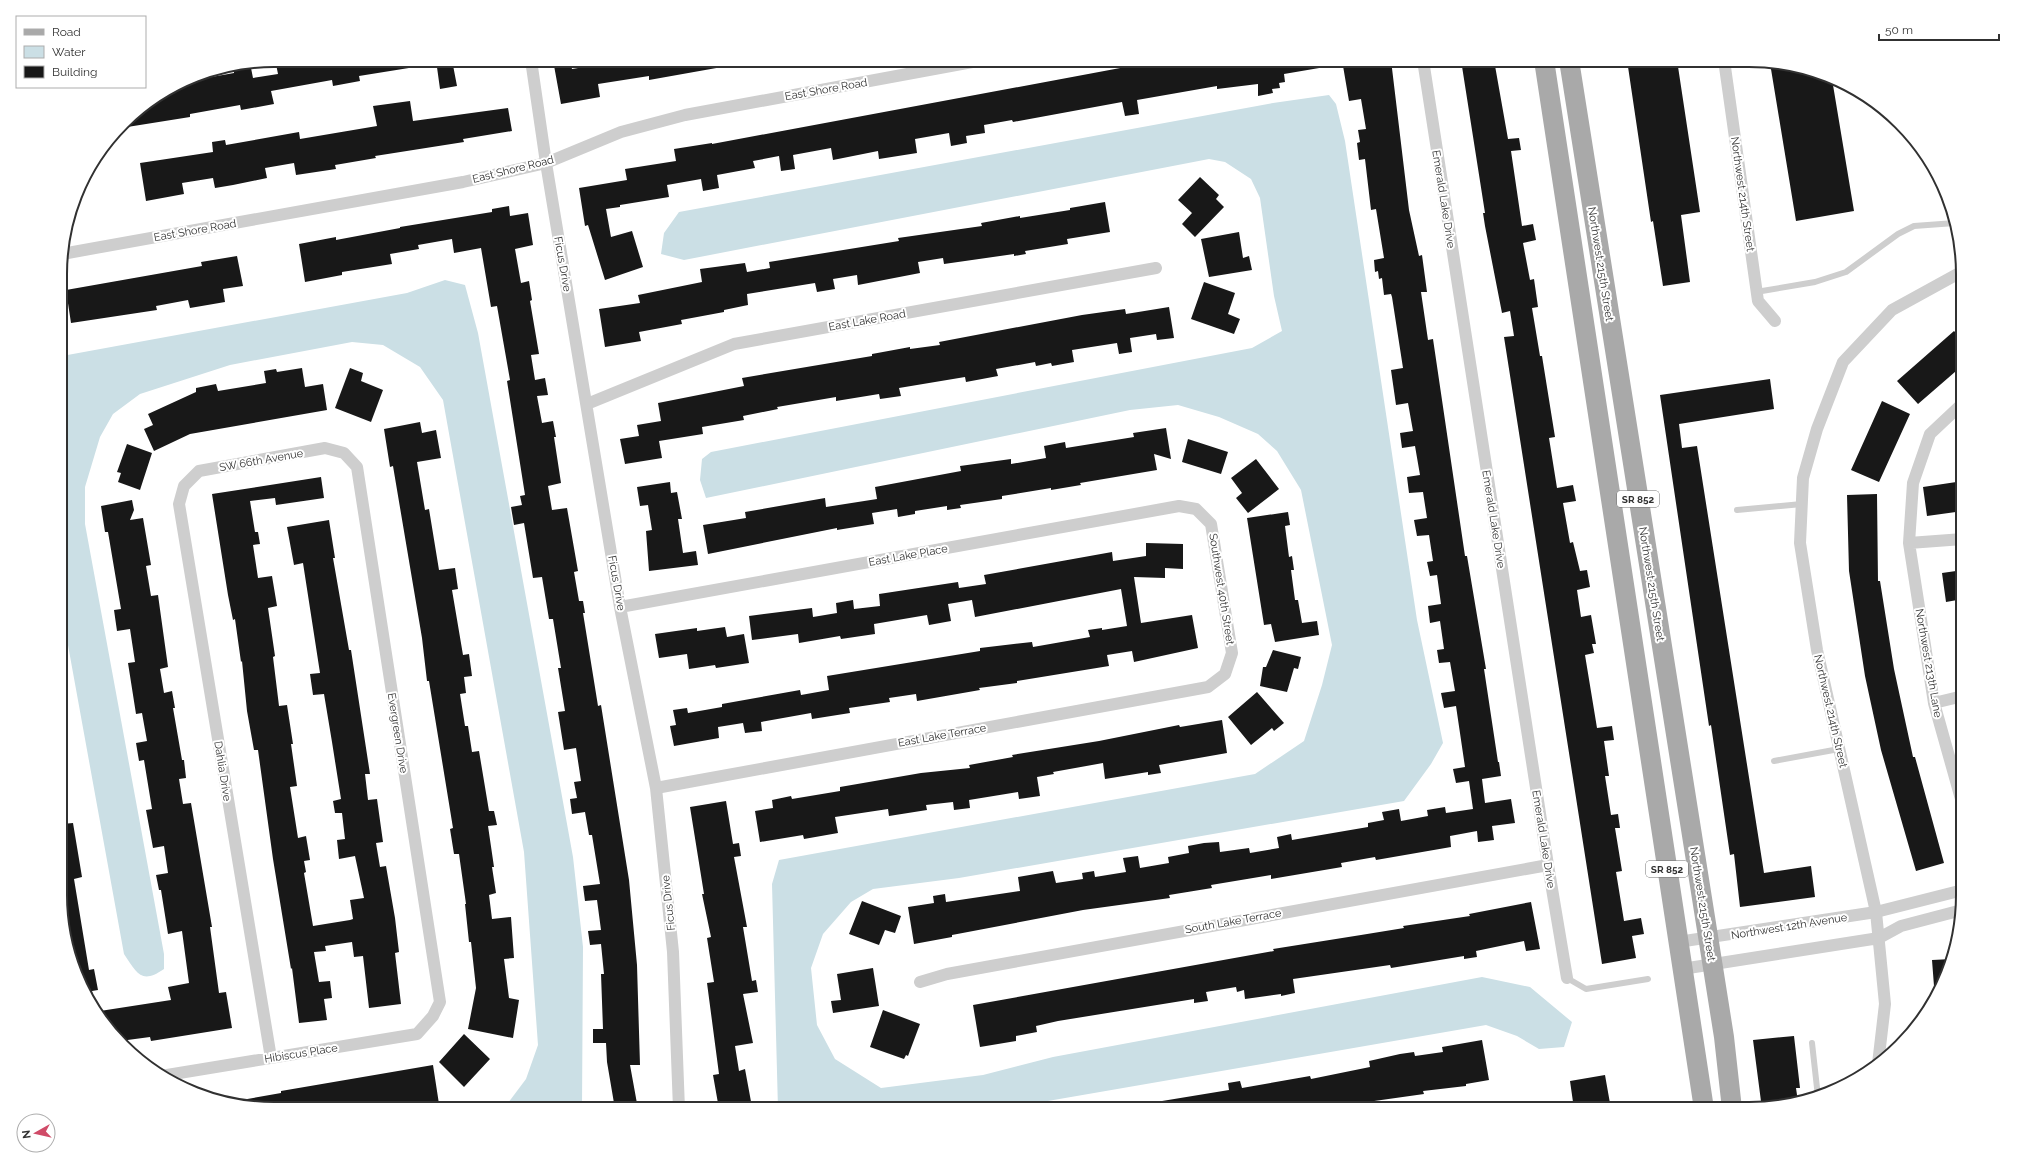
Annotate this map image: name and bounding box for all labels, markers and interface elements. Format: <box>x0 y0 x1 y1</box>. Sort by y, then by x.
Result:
legend <box>16 16 146 88</box>
scale bar <box>1879 16 1999 42</box>
text: 50 m <box>1885 23 1913 37</box>
text: Road <box>52 25 81 39</box>
text: Water <box>52 45 86 59</box>
text: Building <box>52 65 98 79</box>
street label: East Shore Road <box>784 76 868 103</box>
street label: Northwest 214th Street <box>1728 136 1757 253</box>
street label: Emerald Lake Drive <box>1429 149 1458 250</box>
street label: East Shore Road <box>471 153 555 186</box>
street label: Northwest 215th Street <box>1585 206 1616 322</box>
street label: East Shore Road <box>153 217 237 244</box>
street label: Ficus Drive <box>551 235 574 293</box>
street label: East Lake Road <box>828 307 907 334</box>
street label: SW 66th Avenue <box>218 447 305 474</box>
street label: Emerald Lake Drive <box>1479 469 1508 570</box>
road number: SR 852 <box>1617 491 1659 507</box>
street label: Northwest 215th Street <box>1636 526 1667 642</box>
street label: Southwest 40th Street <box>1206 532 1237 646</box>
street label: East Lake Place <box>868 542 949 569</box>
street label: Ficus Drive <box>605 554 628 612</box>
street label: Northwest 213th Lane <box>1913 608 1945 719</box>
street label: Northwest 214th Street <box>1811 653 1850 769</box>
street label: Evergreen Drive <box>385 692 410 775</box>
street label: East Lake Terrace <box>897 721 988 750</box>
street label: Dahlia Drive <box>211 740 234 803</box>
street label: Emerald Lake Drive <box>1529 789 1558 890</box>
street label: Northwest 215th Street <box>1687 846 1718 962</box>
road number: SR 852 <box>1646 861 1688 877</box>
street label: Ficus Drive <box>659 874 678 931</box>
street label: South Lake Terrace <box>1184 907 1283 936</box>
street label: Northwest 12th Avenue <box>1730 911 1849 942</box>
street label: Hibiscus Place <box>264 1041 339 1066</box>
north arrow <box>16 1113 56 1153</box>
text: N <box>20 1129 34 1139</box>

